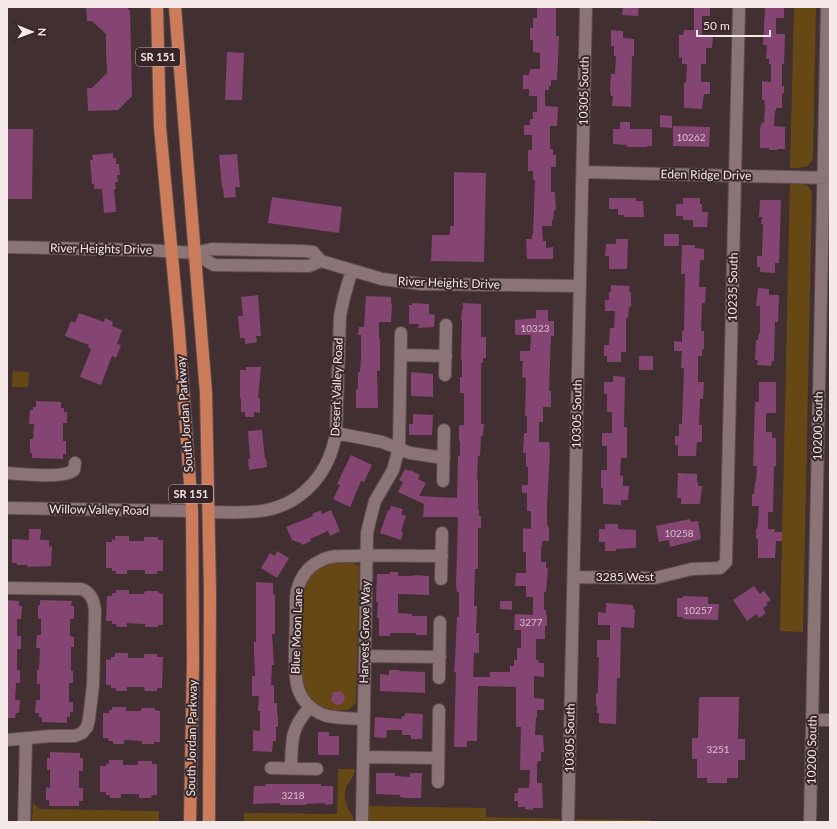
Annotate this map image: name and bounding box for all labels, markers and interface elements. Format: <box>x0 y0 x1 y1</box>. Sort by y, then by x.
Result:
north arrow <box>12 12 52 52</box>
scale bar <box>697 12 770 38</box>
text: 50 m <box>703 18 730 33</box>
text: N <box>36 28 49 37</box>
road number: SR 151 <box>136 48 180 66</box>
street label: 10305 South <box>575 56 592 126</box>
house number: 10262 <box>676 131 706 143</box>
street label: Eden Ridge Drive <box>661 166 751 183</box>
street label: River Heights Drive <box>50 240 152 257</box>
street label: 10235 South <box>724 252 741 322</box>
street label: River Heights Drive <box>398 273 500 292</box>
house number: 10323 <box>520 322 550 334</box>
street label: Desert Valley Road <box>327 337 346 437</box>
street label: South Jordan Parkway <box>173 354 196 473</box>
street label: 10305 South <box>568 379 585 449</box>
street label: 10200 South <box>809 391 826 461</box>
road number: SR 151 <box>169 485 213 503</box>
street label: Willow Valley Road <box>49 501 149 518</box>
house number: 10258 <box>664 527 694 539</box>
street label: 3285 West <box>596 569 655 584</box>
street label: Harvest Grove Way <box>356 580 373 683</box>
street label: Blue Moon Lane <box>288 588 305 674</box>
house number: 10257 <box>683 604 713 616</box>
house number: 3277 <box>519 616 543 628</box>
street label: South Jordan Parkway <box>183 679 200 796</box>
street label: 10305 South <box>561 703 578 773</box>
street label: 10200 South <box>803 715 820 785</box>
house number: 3251 <box>706 743 730 755</box>
house number: 3218 <box>281 789 305 801</box>

